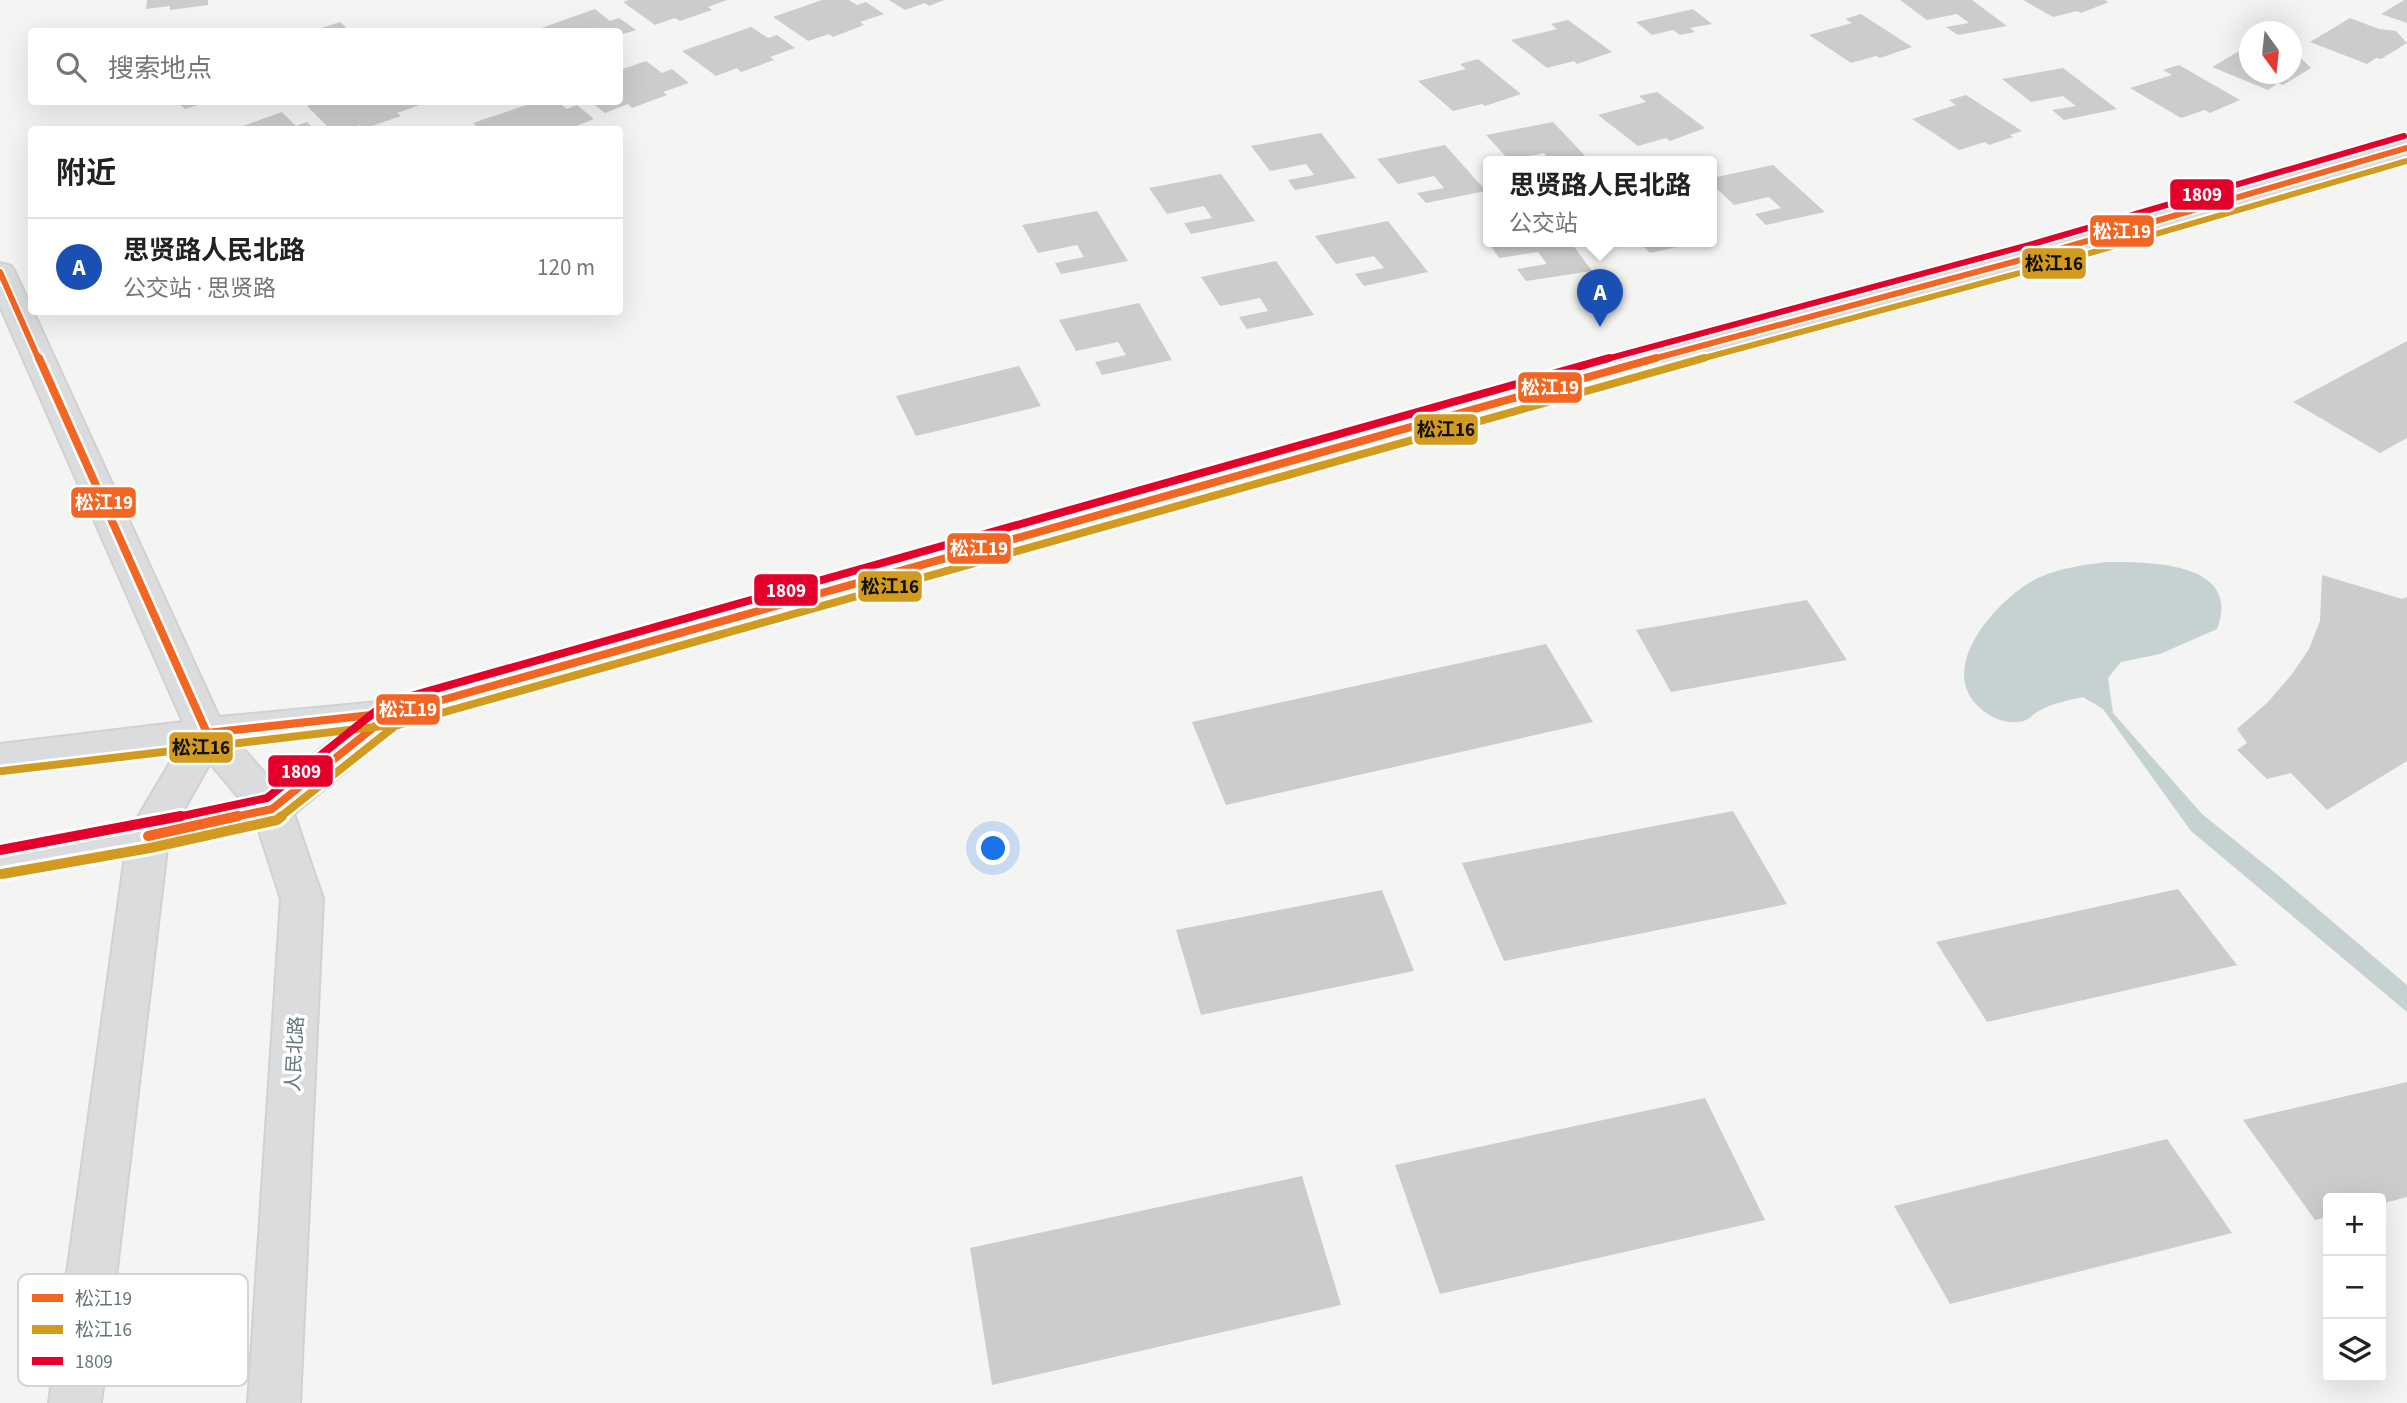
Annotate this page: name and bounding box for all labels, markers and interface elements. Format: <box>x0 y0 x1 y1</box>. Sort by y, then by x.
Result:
north arrow <box>2239 21 2302 84</box>
search box <box>28 28 623 105</box>
icon: search <box>52 48 90 86</box>
text: 搜索地点 <box>108 50 212 87</box>
text: 附近 <box>56 152 116 195</box>
popup <box>1483 156 1717 247</box>
text: 思贤路人民北路 <box>1509 167 1691 204</box>
line badge: 1809 <box>2169 178 2235 211</box>
text: 1809 <box>2182 182 2222 209</box>
text: 公交站 <box>1509 207 1578 240</box>
line badge: 松江19 <box>2089 214 2155 248</box>
text: 松江19 <box>2093 219 2151 246</box>
text: 思贤路人民北路 <box>123 232 305 269</box>
line badge: 松江16 <box>2021 247 2087 280</box>
text: A <box>72 251 86 284</box>
text: 120 m <box>537 251 595 284</box>
text: 松江16 <box>2025 251 2083 278</box>
pin: A <box>1577 269 1623 327</box>
text: 公交站 · 思贤路 <box>123 272 276 305</box>
line badge: 松江19 <box>1517 371 1583 404</box>
text: 松江19 <box>1521 375 1579 402</box>
line badge: 松江16 <box>1413 413 1479 446</box>
text: 松江16 <box>1417 417 1475 444</box>
line badge: 松江19 <box>70 486 137 519</box>
text: 松江19 <box>75 490 133 517</box>
line badge: 松江19 <box>946 532 1012 565</box>
text: 松江19 <box>950 536 1008 563</box>
line badge: 松江16 <box>857 570 923 603</box>
line badge: 1809 <box>753 573 819 607</box>
text: 松江16 <box>861 574 919 601</box>
text: 1809 <box>766 578 806 605</box>
line badge: 松江19 <box>375 693 441 726</box>
text: 松江19 <box>379 697 437 724</box>
line badge: 松江16 <box>168 731 234 764</box>
text: 松江16 <box>172 735 230 762</box>
line badge: 1809 <box>267 754 334 788</box>
text: 1809 <box>281 759 321 786</box>
your location <box>976 831 1010 865</box>
street label: 人民北路 <box>280 1015 311 1093</box>
map controls <box>2323 1193 2386 1382</box>
button: + <box>2323 1193 2386 1256</box>
button: − <box>2323 1256 2386 1319</box>
legend <box>18 1274 248 1386</box>
text: 松江19 <box>75 1286 132 1313</box>
text: 松江16 <box>75 1317 132 1344</box>
button: layers <box>2323 1319 2386 1382</box>
text: 1809 <box>75 1349 113 1376</box>

